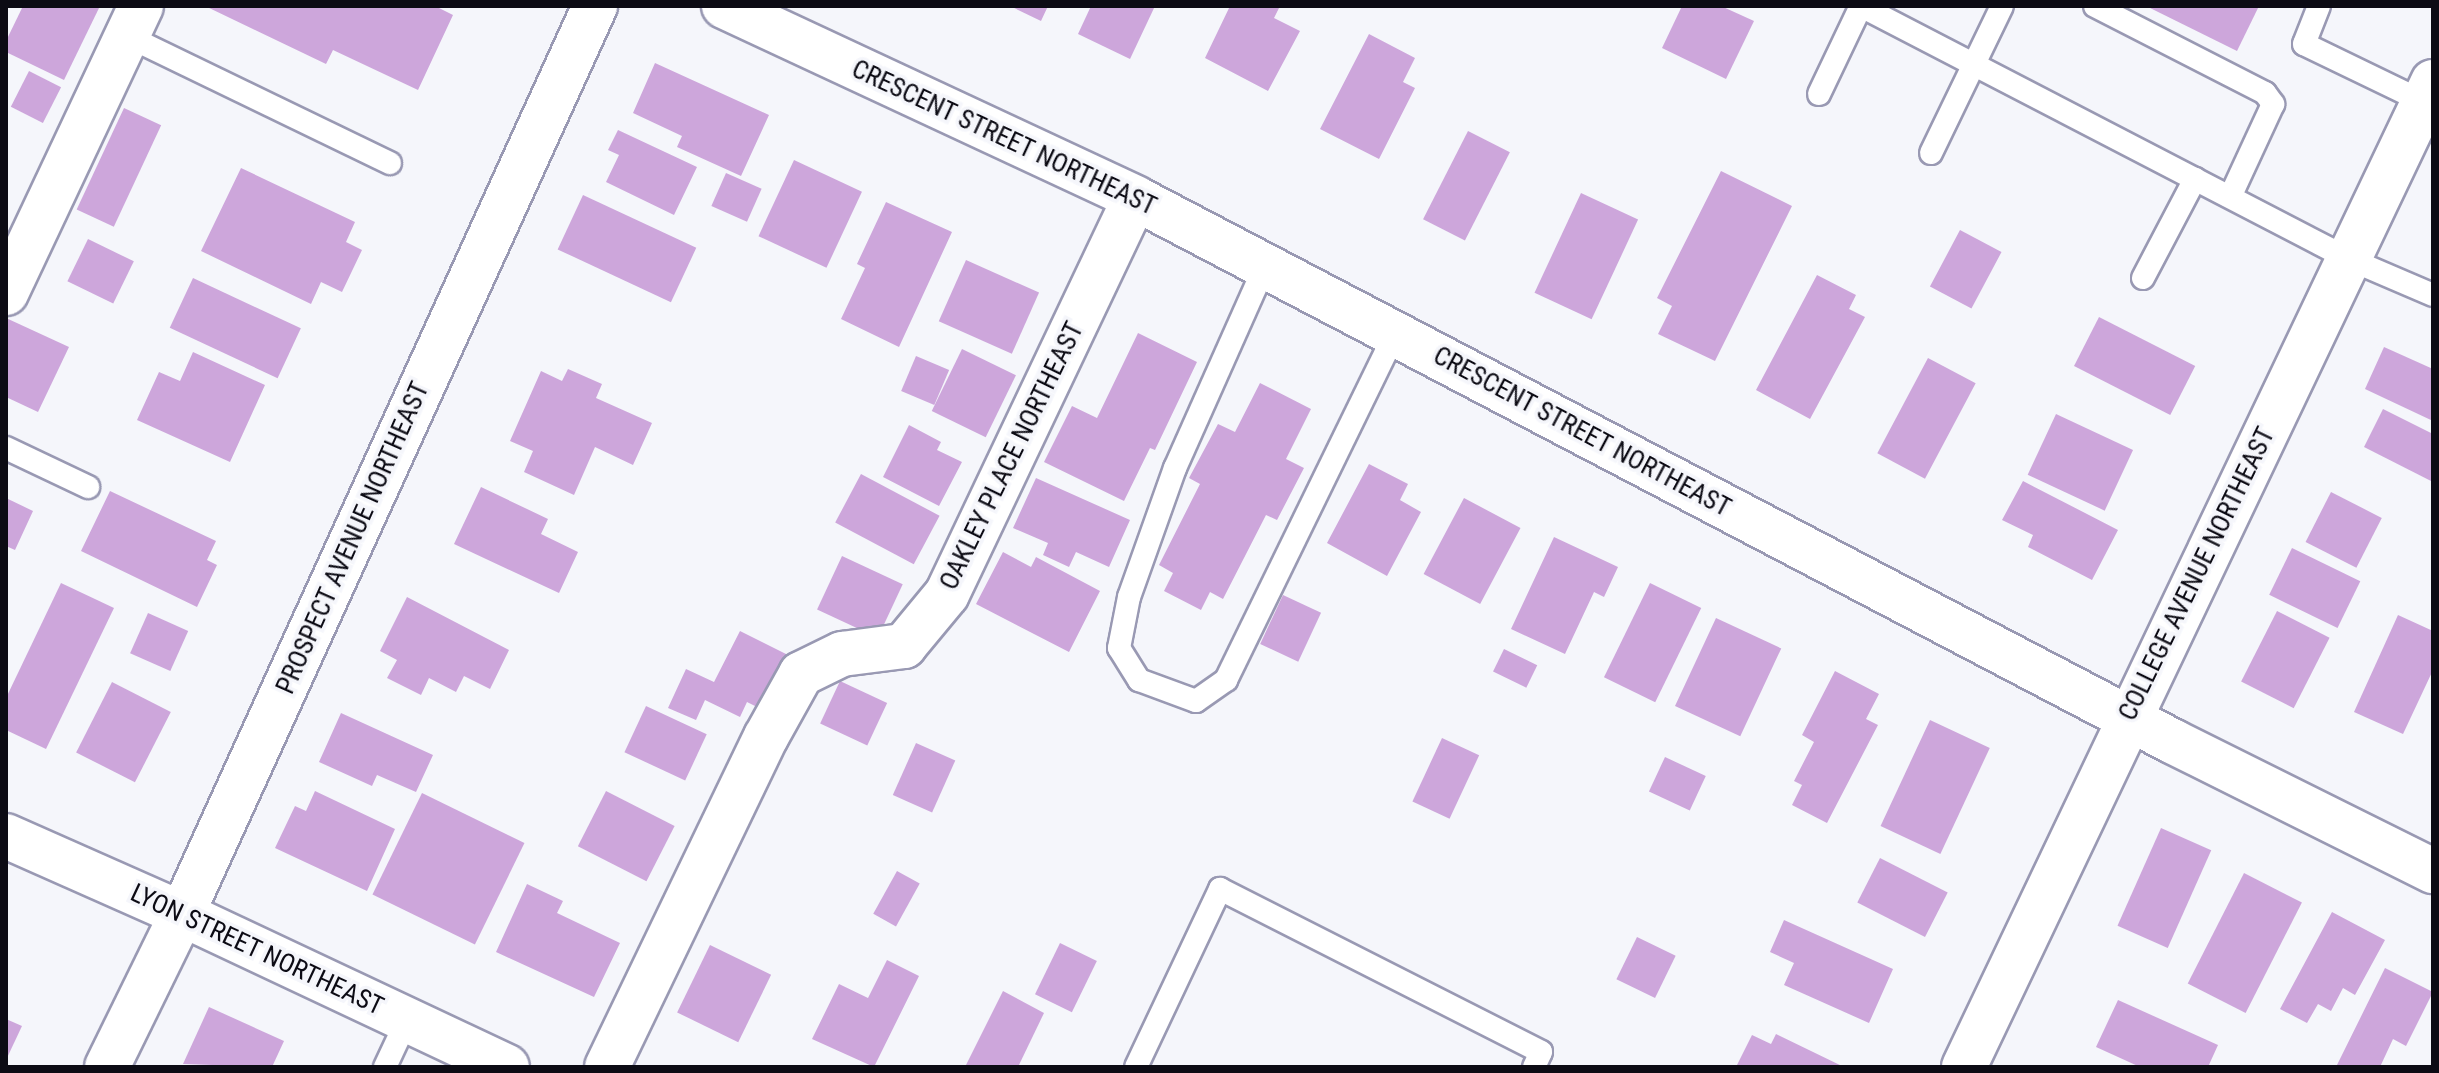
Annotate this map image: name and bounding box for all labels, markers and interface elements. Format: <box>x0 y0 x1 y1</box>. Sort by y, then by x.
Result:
street label: CRESCENT STREET NORTHEAST <box>846 53 1162 223</box>
street label: OAKLEY PLACE NORTHEAST <box>934 317 1090 595</box>
street label: CRESCENT STREET NORTHEAST <box>1427 340 1737 524</box>
street label: PROSPECT AVENUE NORTHEAST <box>270 377 436 699</box>
street label: COLLEGE AVENUE NORTHEAST <box>2112 422 2282 726</box>
street label: LYON STREET NORTHEAST <box>125 878 389 1022</box>

